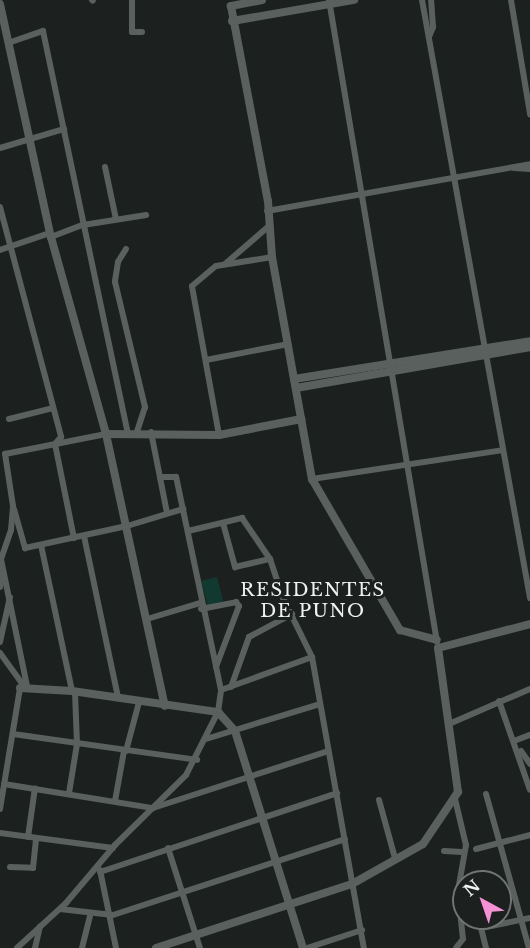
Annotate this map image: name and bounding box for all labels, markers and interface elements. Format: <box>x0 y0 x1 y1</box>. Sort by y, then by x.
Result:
district label: RESIDENTES DE PUNO <box>240 580 386 622</box>
north arrow <box>452 870 512 930</box>
text: N <box>460 875 484 900</box>

